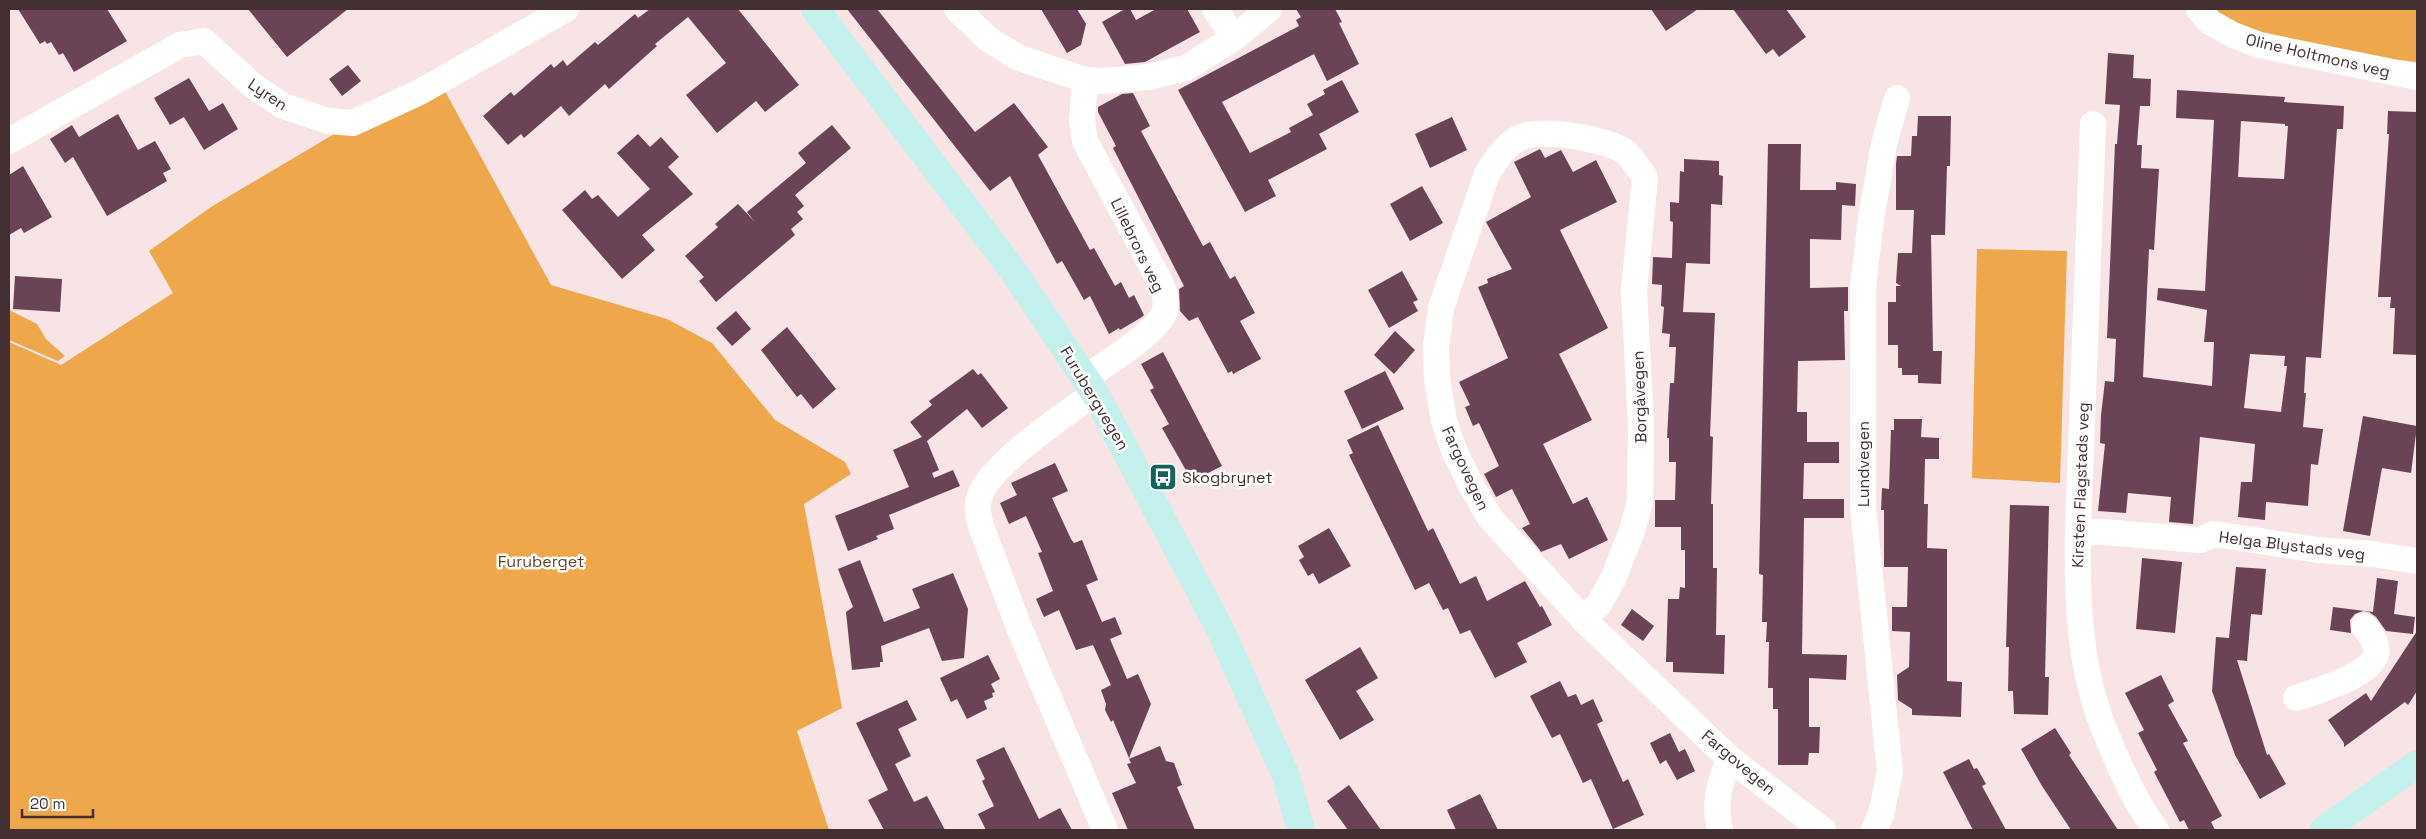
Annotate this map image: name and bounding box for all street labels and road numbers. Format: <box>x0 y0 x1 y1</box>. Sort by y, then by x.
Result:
street label: Oline Holtmons veg <box>2244 29 2392 82</box>
street label: Lyren <box>244 74 292 115</box>
street label: Lillebrors veg <box>1106 195 1169 296</box>
street label: Furubergvegen <box>1055 343 1134 454</box>
street label: Borgåvegen <box>1627 350 1652 444</box>
street label: Kirsten Flagstads veg <box>2067 402 2094 568</box>
street label: Lundvegen <box>1853 421 1874 507</box>
street label: Fargovegen <box>1437 423 1494 514</box>
street label: Helga Blystads veg <box>2218 526 2366 565</box>
street label: Fargovegen <box>1697 725 1780 800</box>

